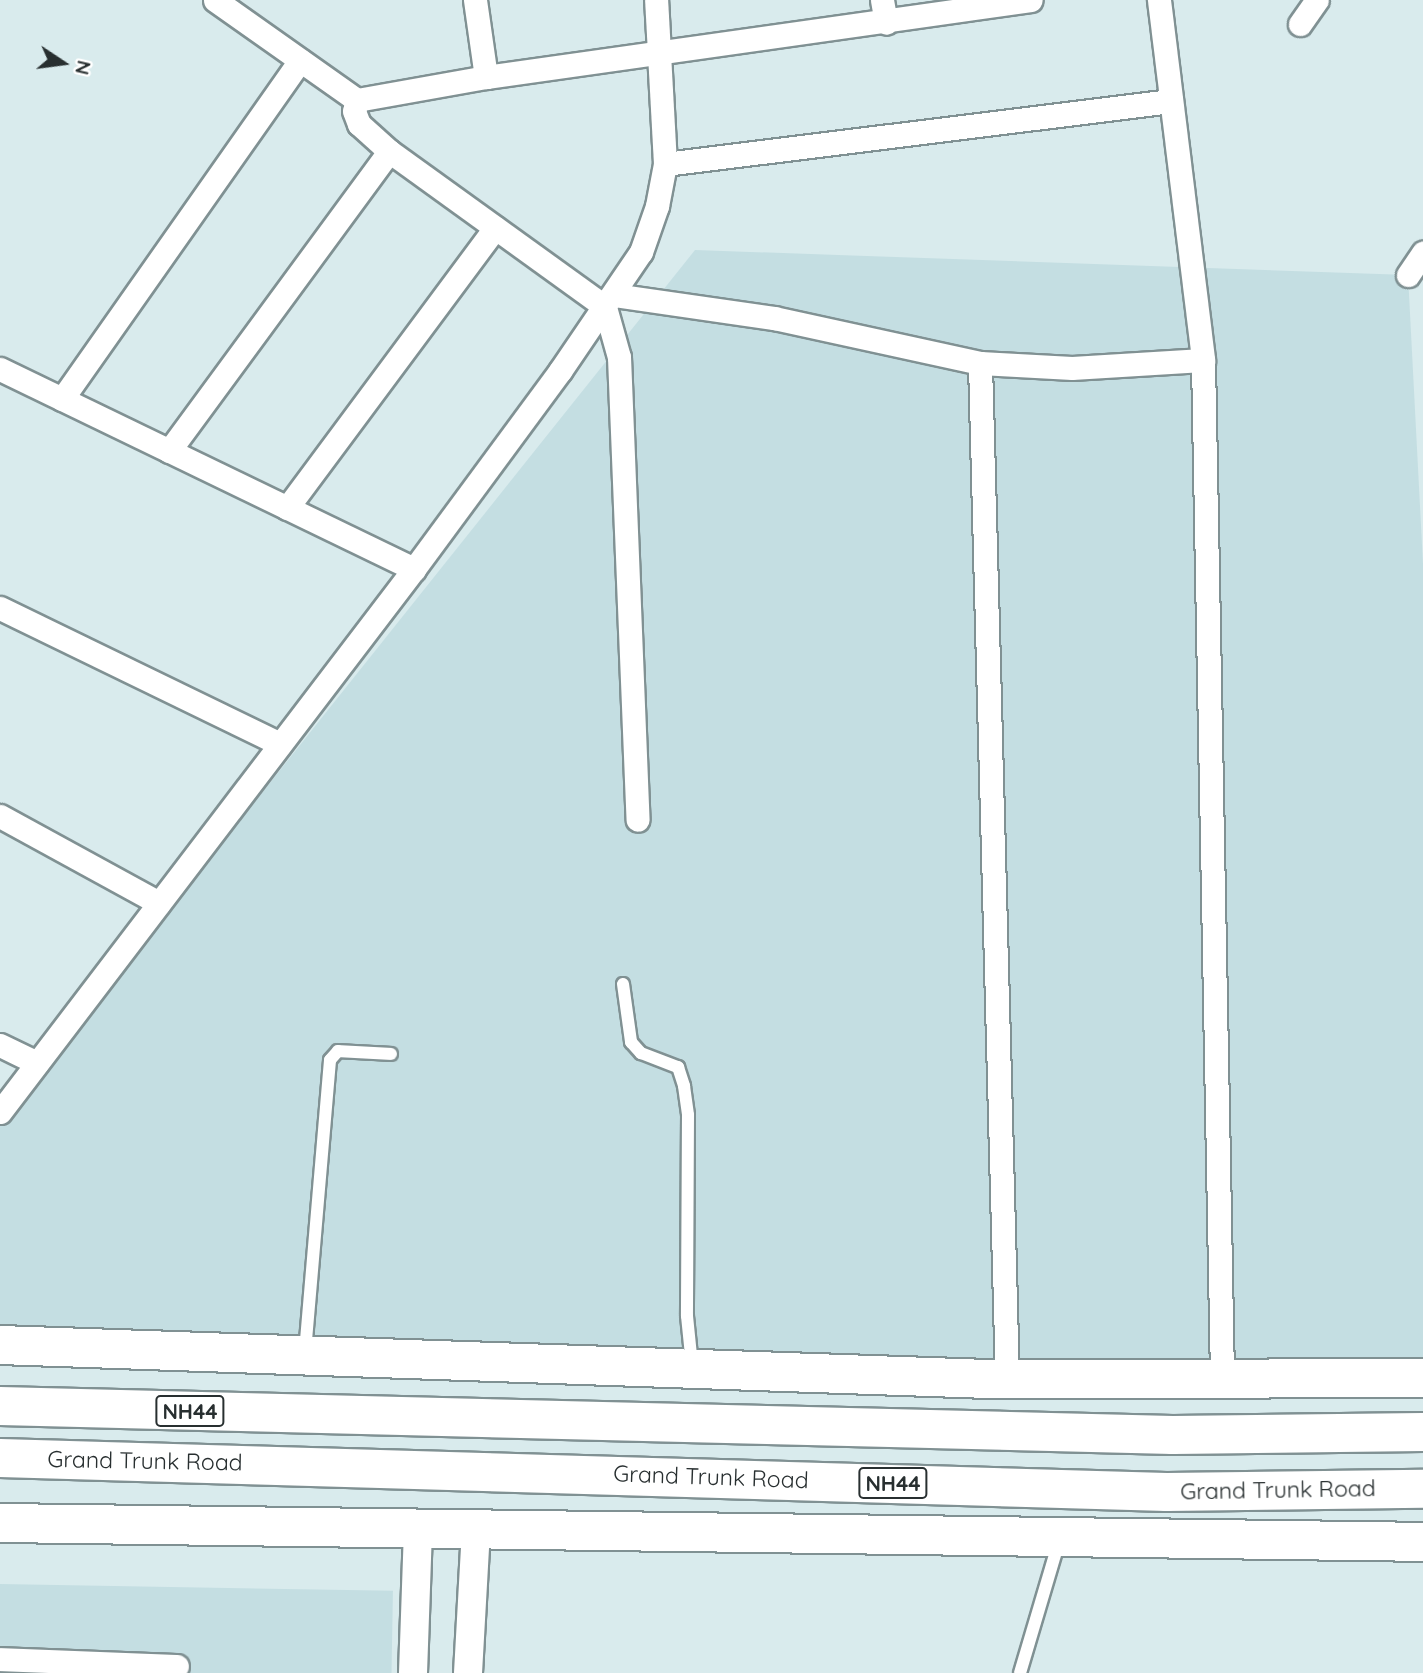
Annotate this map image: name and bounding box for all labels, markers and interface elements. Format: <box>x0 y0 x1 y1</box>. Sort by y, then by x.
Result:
north arrow <box>28 28 98 98</box>
text: N <box>70 58 97 77</box>
road number: NH44 <box>155 1394 225 1428</box>
street label: Grand Trunk Road <box>47 1445 243 1477</box>
street label: Grand Trunk Road <box>613 1460 809 1494</box>
road number: NH44 <box>858 1466 928 1500</box>
street label: Grand Trunk Road <box>1180 1474 1376 1506</box>

